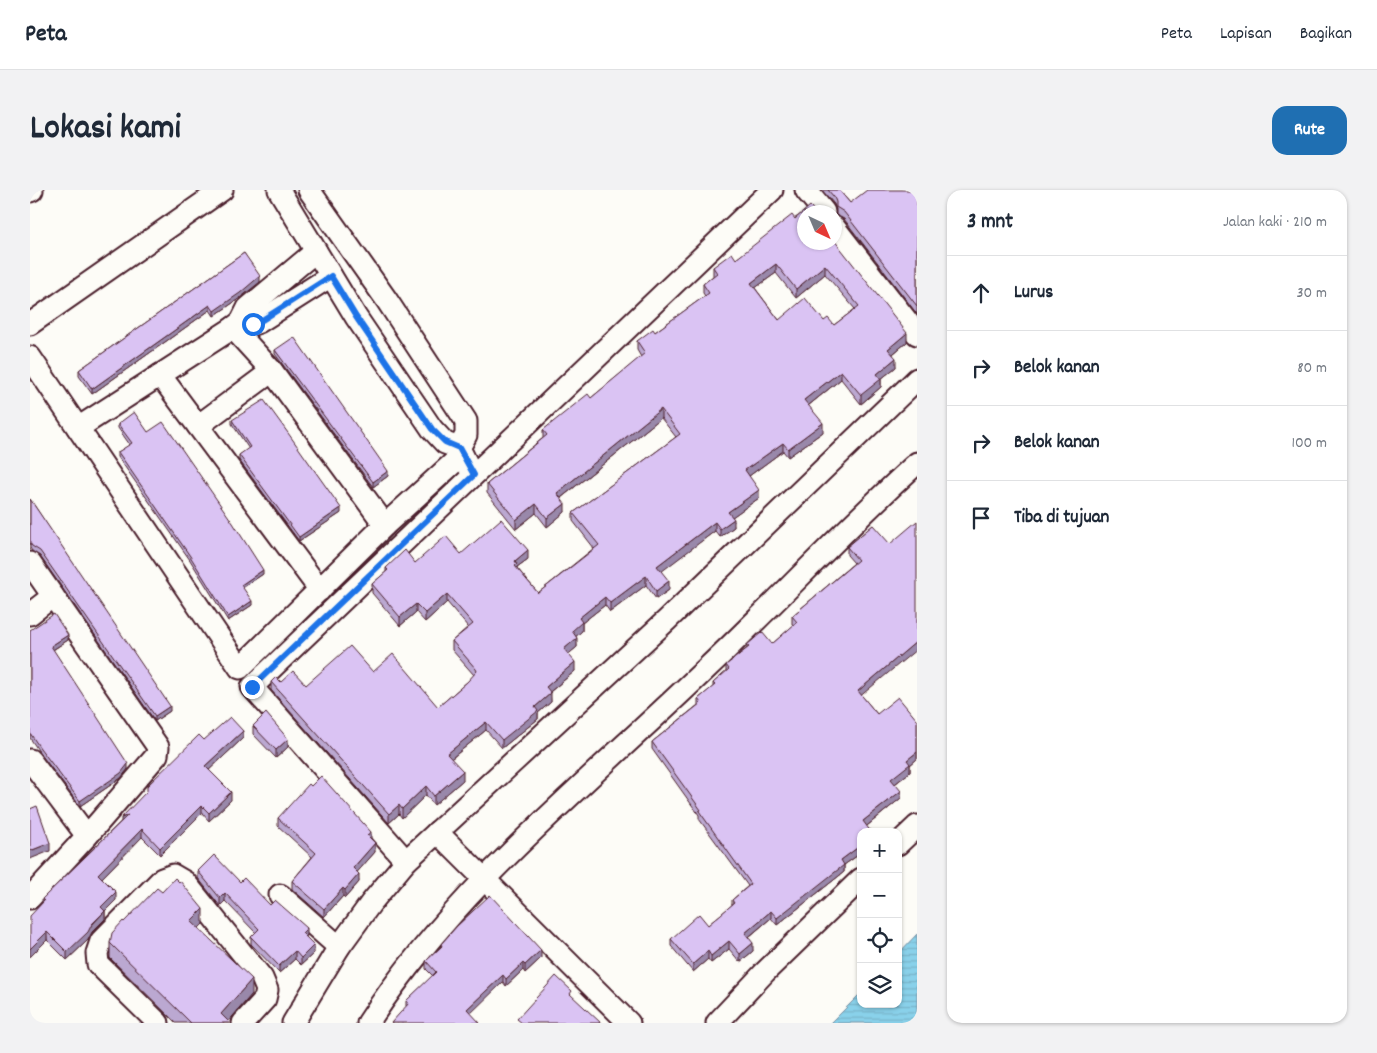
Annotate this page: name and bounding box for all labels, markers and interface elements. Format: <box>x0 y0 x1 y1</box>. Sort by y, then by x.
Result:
text: Peta <box>25 18 67 52</box>
text: Peta <box>1161 22 1192 47</box>
text: Lapisan <box>1220 22 1272 47</box>
text: Bagikan <box>1300 22 1352 47</box>
text: Lokasi kami <box>30 105 181 155</box>
button: Rute <box>1272 106 1347 155</box>
north arrow <box>797 205 842 250</box>
text: 3 mnt <box>967 208 1013 238</box>
text: Jalan kaki · 210 m <box>1223 211 1327 234</box>
icon: ahead <box>967 279 995 307</box>
text: Lurus <box>1014 280 1053 307</box>
text: 30 m <box>1297 282 1327 305</box>
route start <box>242 313 265 336</box>
icon: right <box>967 354 995 382</box>
text: Belok kanan <box>1014 355 1100 382</box>
text: 80 m <box>1297 357 1327 380</box>
icon: right <box>967 429 995 457</box>
text: Belok kanan <box>1014 430 1100 457</box>
text: 100 m <box>1291 432 1327 455</box>
icon: arrive <box>967 504 995 532</box>
text: Tiba di tujuan <box>1014 505 1109 532</box>
route end <box>241 676 264 699</box>
map controls <box>857 828 902 1008</box>
button: + <box>857 828 902 873</box>
button: − <box>857 873 902 918</box>
button: locate <box>857 918 902 963</box>
button: layers <box>857 963 902 1008</box>

